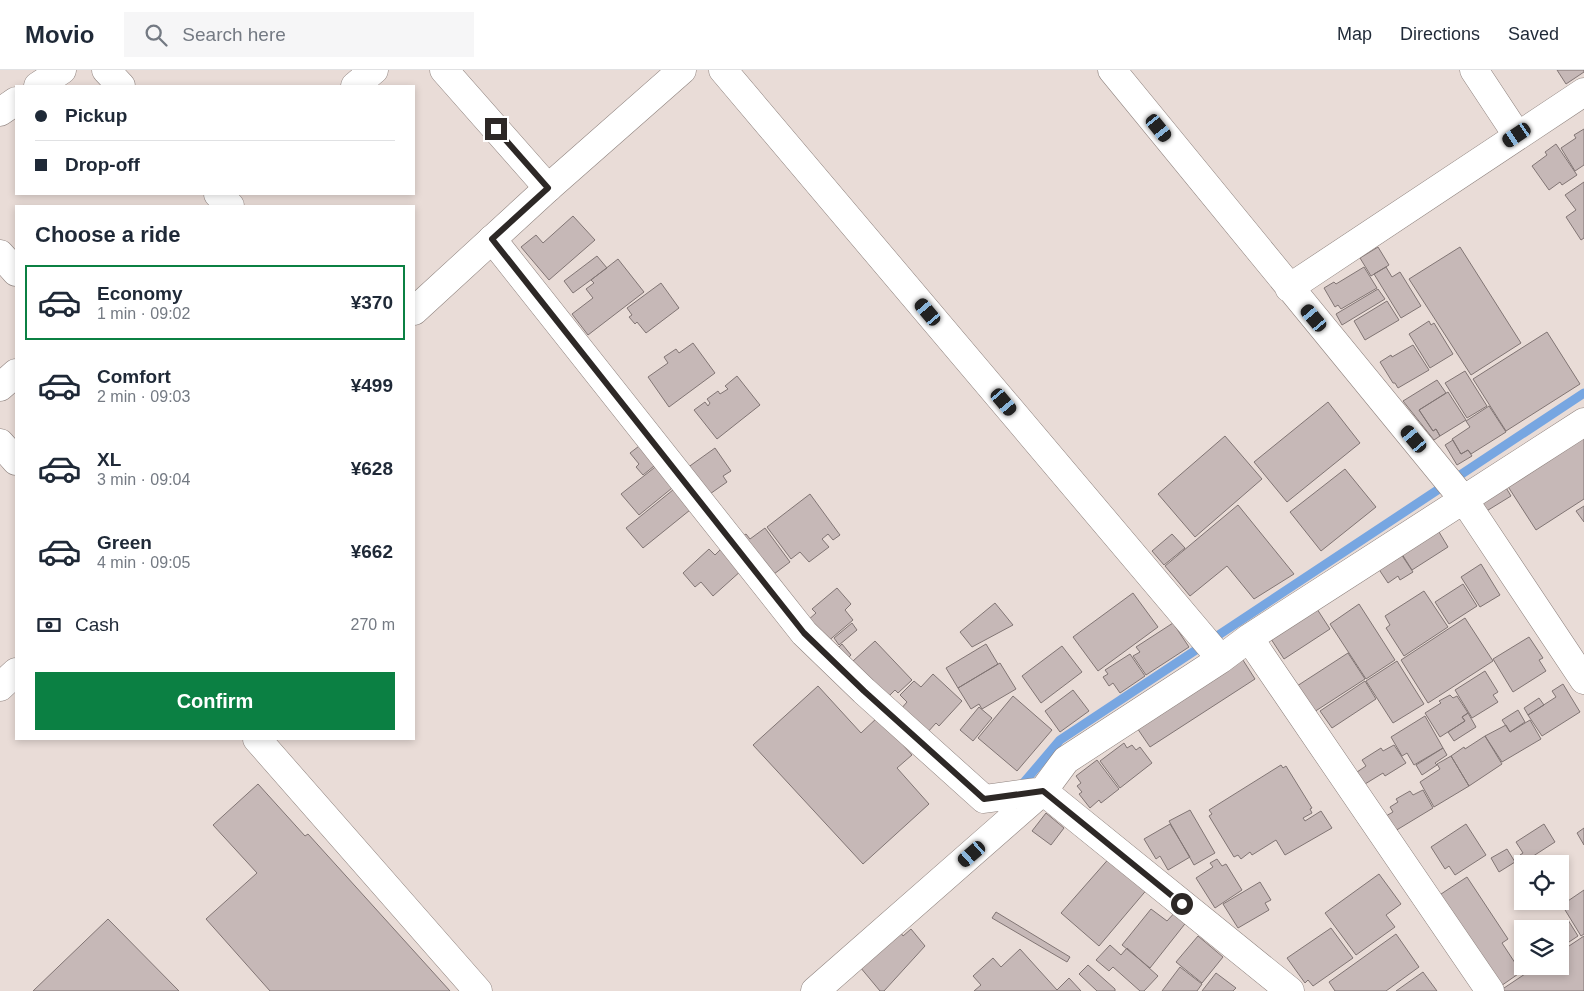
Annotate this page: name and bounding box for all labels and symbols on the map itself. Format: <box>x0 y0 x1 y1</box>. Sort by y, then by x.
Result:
car <box>1143 112 1174 144</box>
route end <box>485 118 507 140</box>
car <box>1500 120 1533 150</box>
car <box>912 296 943 328</box>
car <box>1298 302 1329 334</box>
car <box>988 386 1019 418</box>
car <box>1398 423 1429 455</box>
car <box>955 838 988 870</box>
route start <box>1171 893 1193 915</box>

